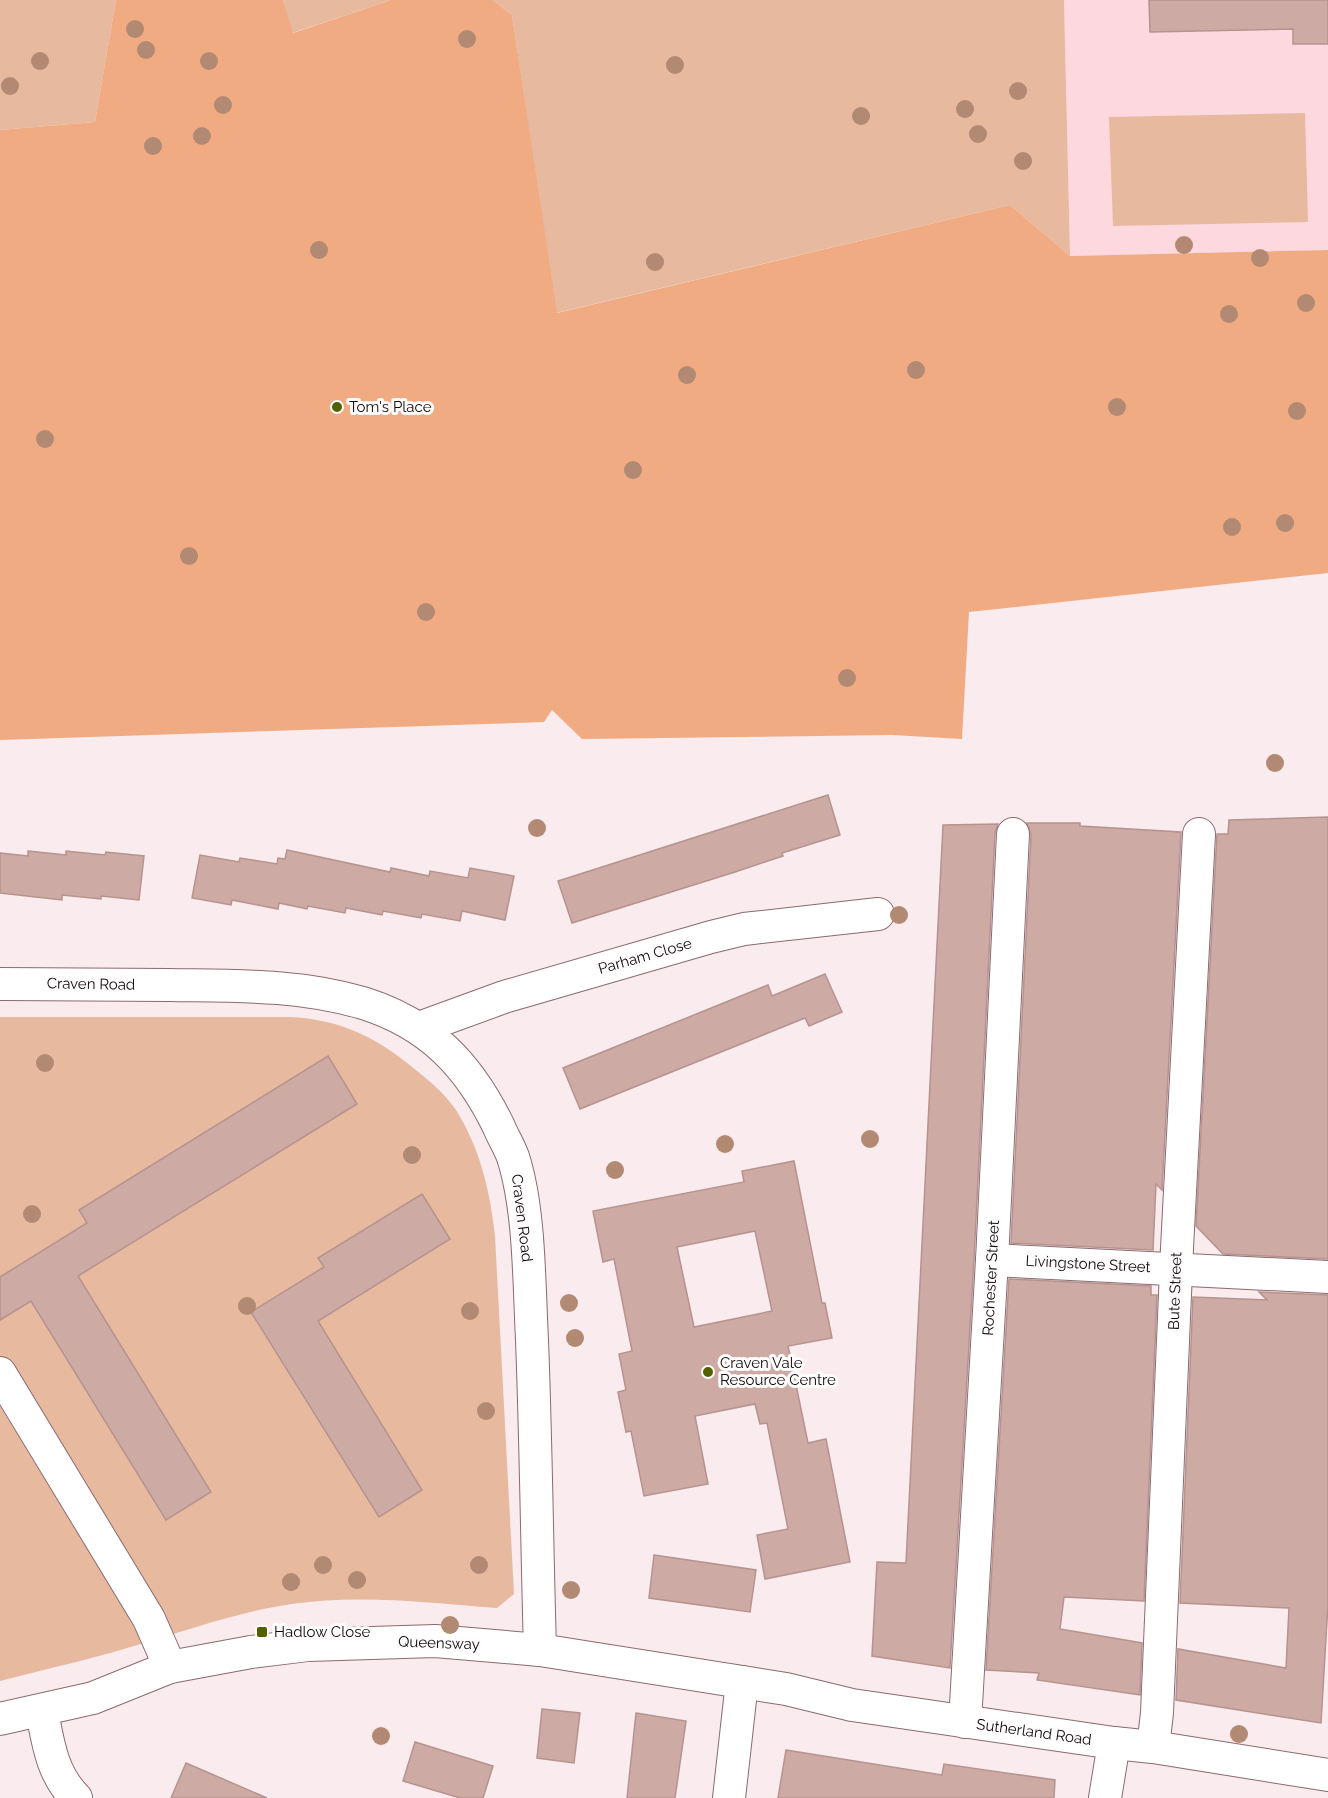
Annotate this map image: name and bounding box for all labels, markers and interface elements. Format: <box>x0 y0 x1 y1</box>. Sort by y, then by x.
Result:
place label: Tom's Place <box>349 398 432 416</box>
marker: Tom's Place <box>330 400 344 414</box>
street label: Parham Close <box>596 934 694 978</box>
street label: Craven Road <box>47 974 135 994</box>
street label: Craven Road <box>508 1173 536 1263</box>
street label: Rochester Street <box>979 1220 1003 1336</box>
street label: Livingstone Street <box>1025 1252 1151 1276</box>
street label: Bute Street <box>1165 1252 1185 1330</box>
place label: Craven Vale Resource Centre <box>720 1354 836 1389</box>
marker: Craven Vale Resource Centre <box>701 1365 715 1379</box>
place label: Hadlow Close <box>274 1623 370 1641</box>
marker: Hadlow Close <box>255 1625 269 1639</box>
street label: Queensway <box>398 1633 480 1653</box>
street label: Sutherland Road <box>975 1715 1093 1749</box>

